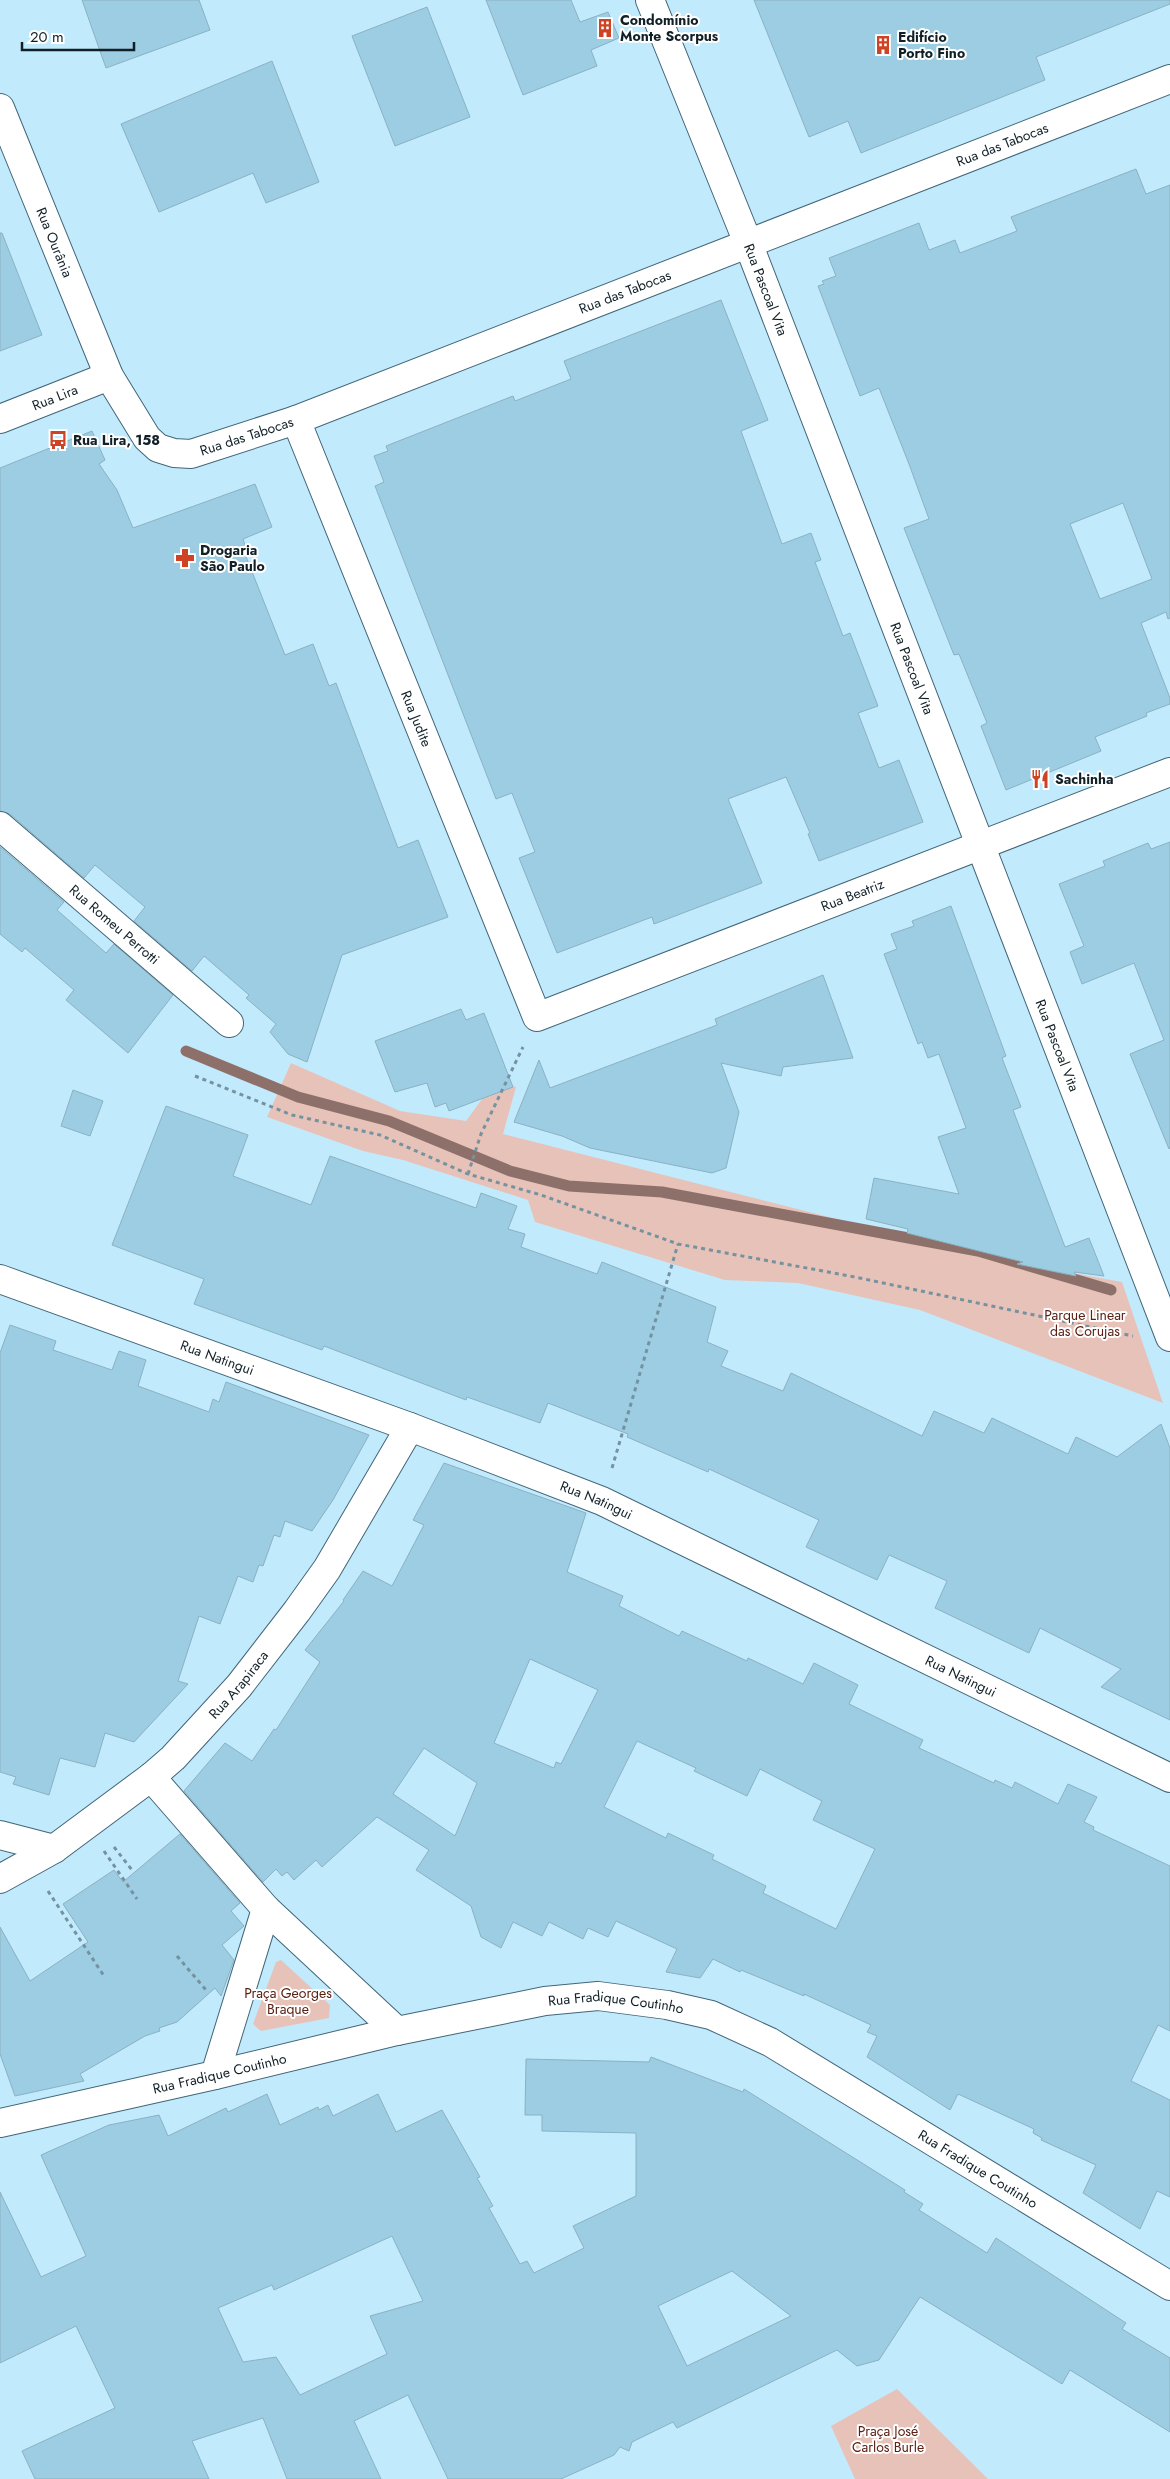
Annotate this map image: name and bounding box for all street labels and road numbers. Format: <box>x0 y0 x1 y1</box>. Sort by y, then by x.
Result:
street label: Rua das Tabocas <box>953 117 1051 172</box>
street label: Rua Ourânia <box>31 204 78 280</box>
street label: Rua Pascoal Vita <box>739 241 793 339</box>
street label: Rua das Tabocas <box>576 265 674 319</box>
street label: Rua Lira <box>29 379 81 415</box>
street label: Rua das Tabocas <box>197 411 296 461</box>
street label: Rua Pascoal Vita <box>885 619 939 717</box>
street label: Rua Judite <box>396 687 437 750</box>
street label: Rua Beatriz <box>818 873 887 916</box>
street label: Rua Romeu Perrotti <box>65 880 164 969</box>
street label: Rua Pascoal Vita <box>1031 996 1084 1094</box>
street label: Rua Natingui <box>178 1335 257 1380</box>
street label: Rua Natingui <box>557 1476 636 1524</box>
street label: Rua Arapiraca <box>204 1646 273 1723</box>
street label: Rua Natingui <box>922 1650 1000 1702</box>
street label: Rua Fradique Coutinho <box>547 1986 686 2019</box>
street label: Rua Fradique Coutinho <box>151 2048 289 2099</box>
street label: Rua Fradique Coutinho <box>914 2125 1042 2213</box>

